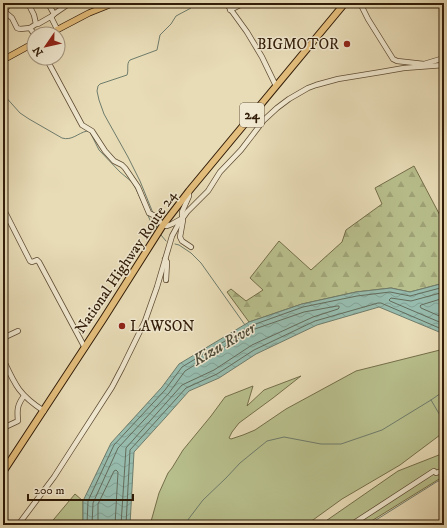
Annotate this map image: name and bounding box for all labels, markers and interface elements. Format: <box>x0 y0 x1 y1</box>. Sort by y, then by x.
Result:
north arrow <box>26 26 66 66</box>
place label: BIGMOTOR <box>257 35 339 54</box>
marker: BIGMOTOR <box>342 39 352 49</box>
text: N <box>30 43 47 59</box>
road number: 24 <box>240 103 264 127</box>
street label: National Highway Route 24 <box>71 186 181 337</box>
place label: LAWSON <box>130 317 195 336</box>
water label: Kizu River <box>188 317 260 371</box>
marker: LAWSON <box>117 321 127 331</box>
scale bar <box>28 476 133 502</box>
text: 200 m <box>34 483 64 498</box>

